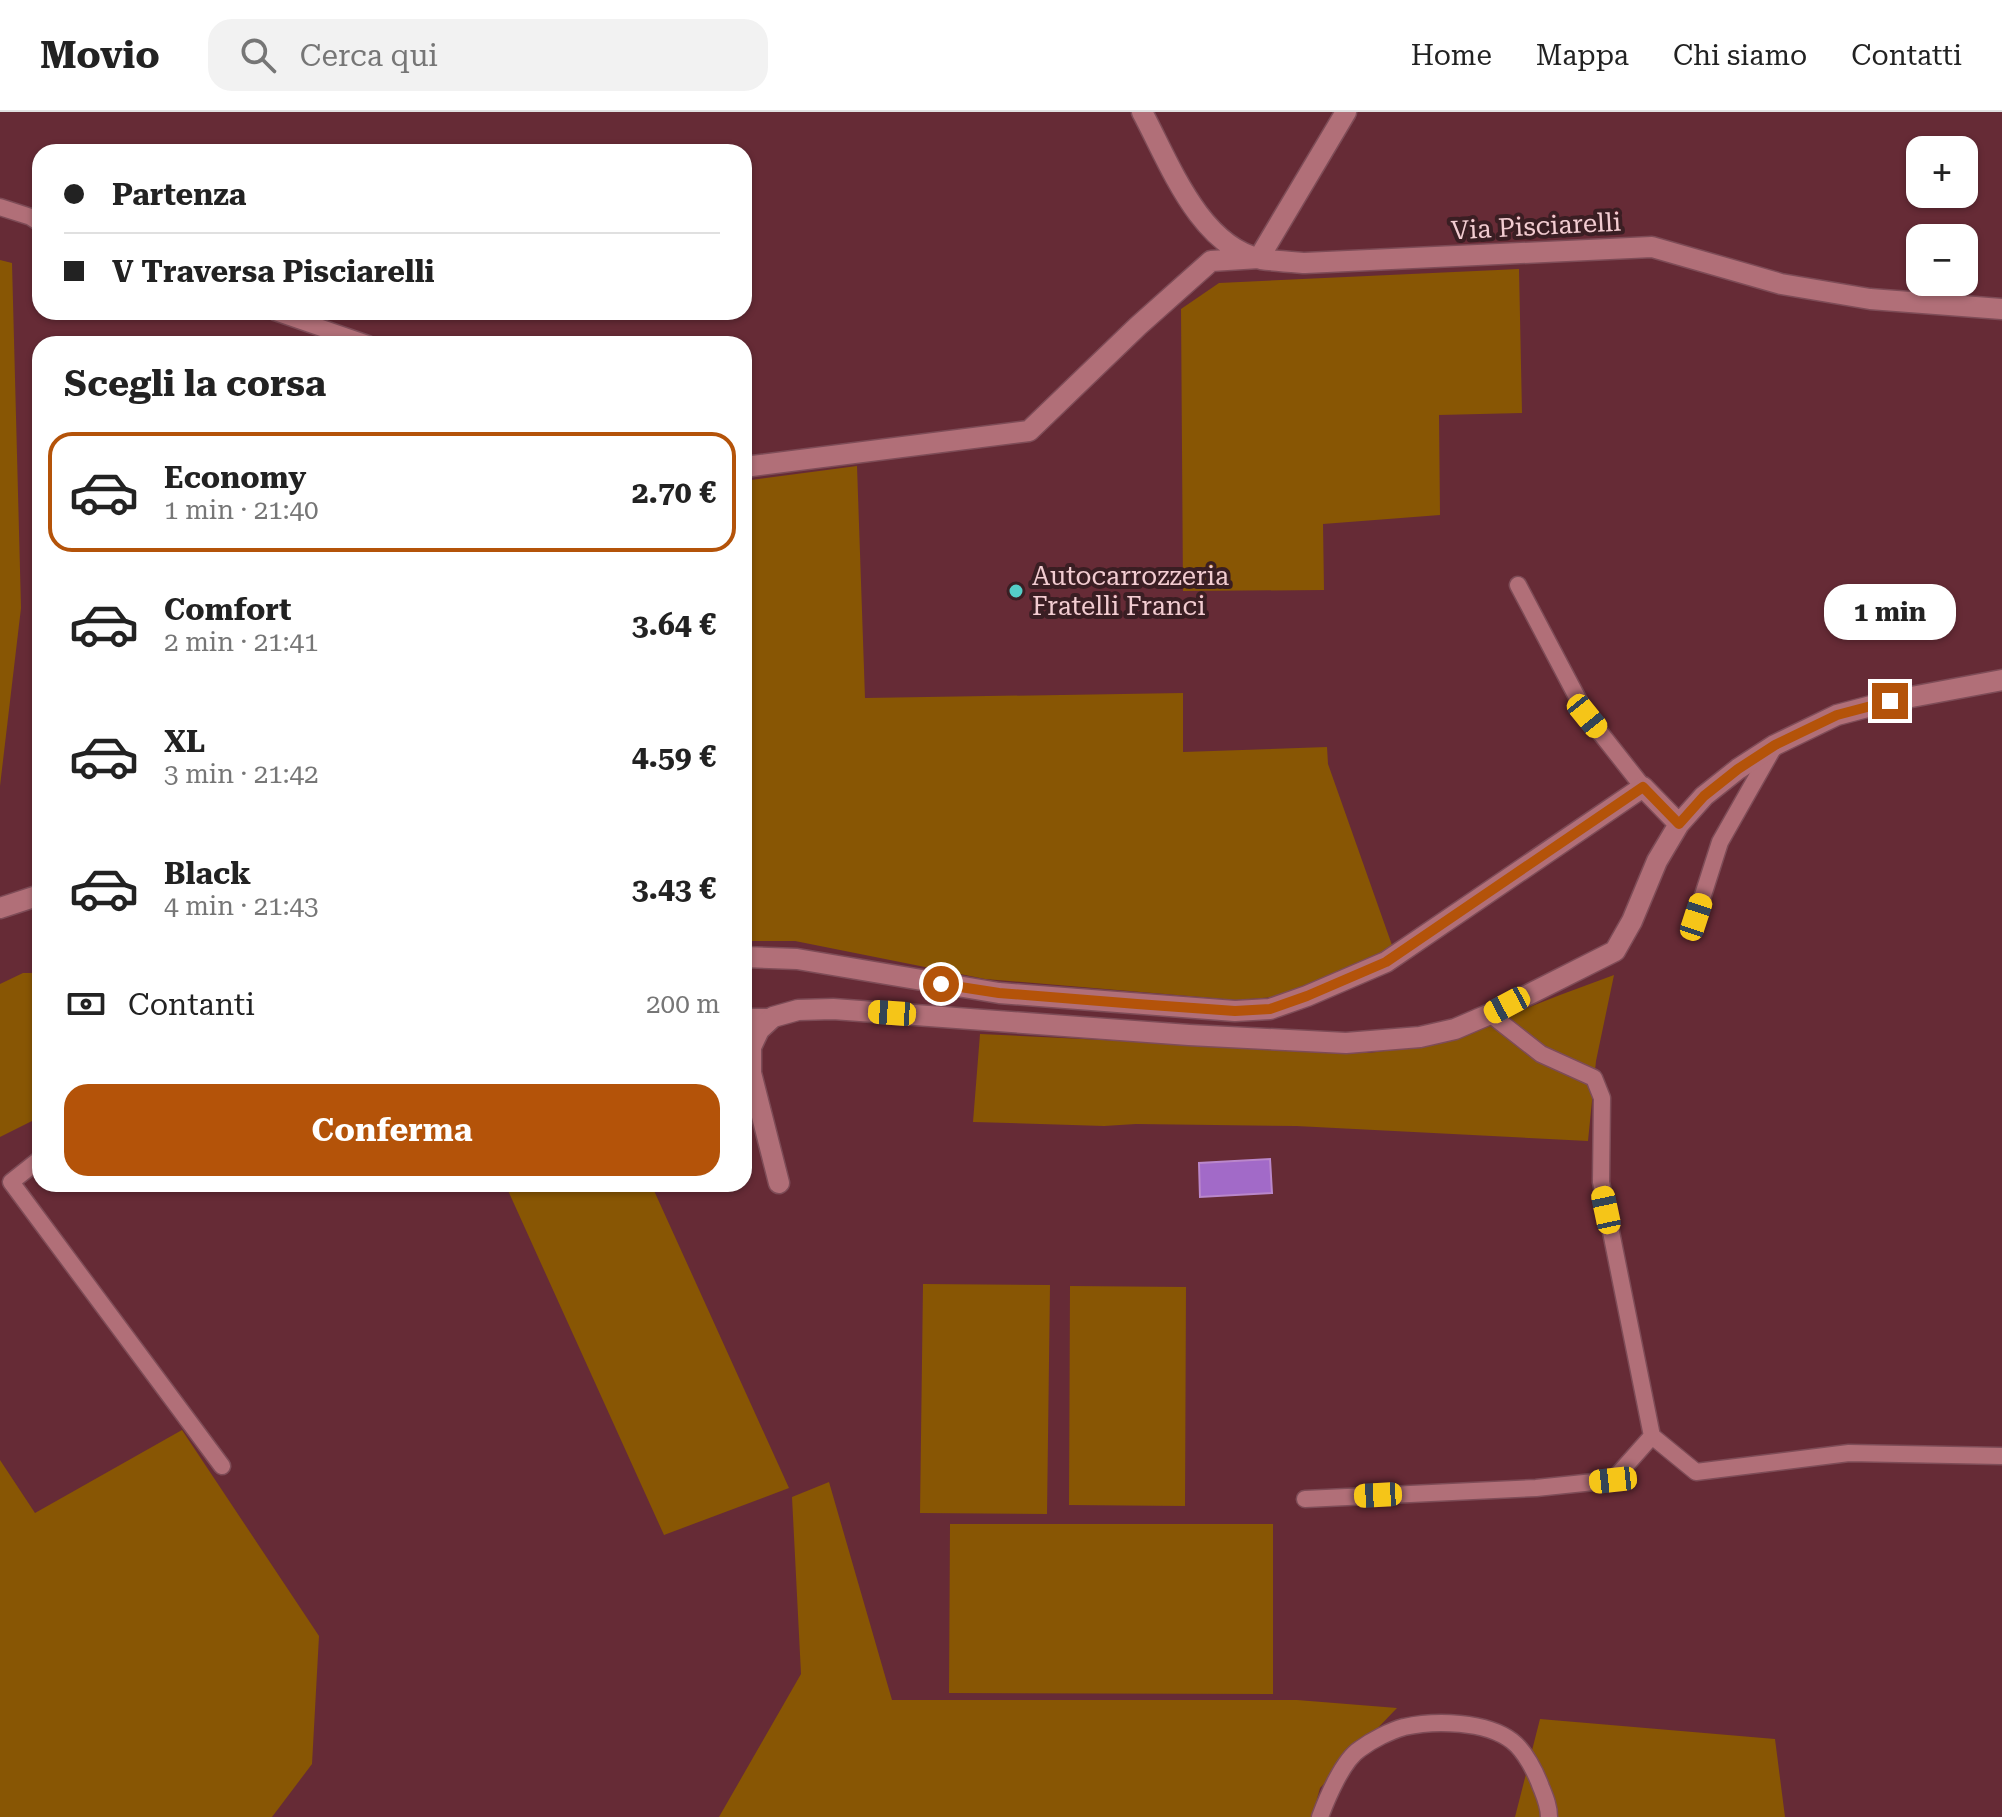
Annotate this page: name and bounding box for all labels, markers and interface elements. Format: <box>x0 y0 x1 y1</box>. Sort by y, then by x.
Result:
search box <box>208 19 768 91</box>
text: Movio <box>40 33 160 77</box>
icon: search <box>236 33 280 77</box>
text: Cerca qui <box>300 38 438 73</box>
text: Home <box>1411 39 1492 72</box>
text: Mappa <box>1536 39 1629 72</box>
text: Chi siamo <box>1673 39 1807 72</box>
text: Contatti <box>1851 39 1962 72</box>
map controls <box>1906 136 1978 296</box>
button: + <box>1906 136 1978 208</box>
text: Partenza <box>112 177 246 212</box>
street label: Via Pisciarelli <box>1450 207 1622 245</box>
button: − <box>1906 224 1978 296</box>
text: V Traversa Pisciarelli <box>112 254 434 289</box>
text: Scegli la corsa <box>64 363 326 405</box>
icon: car <box>68 456 140 528</box>
text: Economy <box>164 460 306 495</box>
text: 2.70 € <box>632 475 716 510</box>
text: 1 min · 21:40 <box>164 495 319 525</box>
place label: Autocarrozzeria Fratelli Franci <box>1032 561 1229 621</box>
marker: Autocarrozzeria Fratelli Franci <box>1007 582 1025 600</box>
callout: 1 min <box>1824 585 1956 641</box>
icon: car <box>68 588 140 660</box>
text: Comfort <box>164 592 291 627</box>
text: 1 min <box>1854 597 1926 627</box>
text: 3.64 € <box>632 607 716 642</box>
text: 2 min · 21:41 <box>164 627 319 657</box>
route end <box>1872 683 1908 719</box>
car <box>1563 690 1611 742</box>
icon: car <box>68 720 140 792</box>
text: XL <box>164 724 205 759</box>
text: 4.59 € <box>632 739 716 774</box>
text: 3 min · 21:42 <box>164 759 319 789</box>
icon: car <box>68 852 140 924</box>
text: Black <box>164 856 251 891</box>
text: 3.43 € <box>632 871 716 906</box>
car <box>1677 890 1715 944</box>
text: 4 min · 21:43 <box>164 891 319 921</box>
route start <box>923 966 959 1002</box>
icon: cash <box>64 982 108 1026</box>
car <box>1480 983 1534 1027</box>
text: Contanti <box>128 987 255 1022</box>
text: 200 m <box>646 989 720 1019</box>
car <box>867 999 917 1027</box>
button: Conferma <box>64 1084 720 1176</box>
car <box>1589 1184 1623 1236</box>
car <box>1588 1466 1638 1494</box>
car <box>1353 1482 1403 1508</box>

